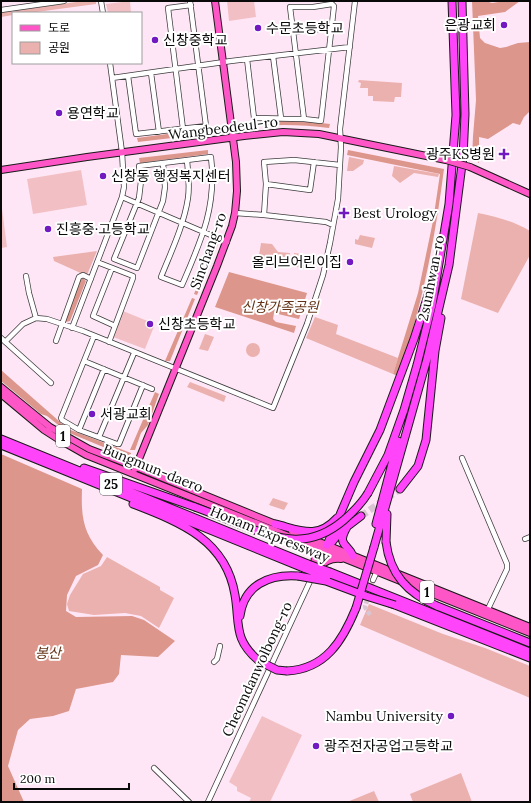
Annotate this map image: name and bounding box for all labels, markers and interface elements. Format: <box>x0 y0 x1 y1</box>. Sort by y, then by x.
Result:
legend <box>12 12 142 64</box>
place label: 은광교회 <box>444 16 496 34</box>
place label: 수문초등학교 <box>266 19 343 37</box>
text: 도로 <box>48 20 70 35</box>
marker: 은광교회 <box>499 20 509 30</box>
marker: 수문초등학교 <box>253 23 263 33</box>
place label: 신창중학교 <box>163 31 228 49</box>
marker: 신창중학교 <box>150 35 160 45</box>
text: 공원 <box>48 40 70 55</box>
place label: 용연학교 <box>67 104 119 122</box>
marker: 용연학교 <box>54 108 64 118</box>
street label: Wangbeodeul-ro <box>167 112 279 144</box>
place label: 광주KS병원 <box>426 145 495 163</box>
marker: 광주KS병원 <box>498 148 510 160</box>
place label: 신창동 행정복지센터 <box>111 167 231 185</box>
marker: 신창동 행정복지센터 <box>98 171 108 181</box>
place label: Best Urology <box>353 204 438 222</box>
marker: Best Urology <box>338 207 350 219</box>
street label: Sinchang-ro <box>186 210 230 292</box>
place label: 진흥중·고등학교 <box>56 220 150 238</box>
marker: 진흥중·고등학교 <box>43 224 53 234</box>
street label: 2sunhwan-ro <box>414 234 448 322</box>
place label: 올리브어린이집 <box>252 253 342 271</box>
marker: 올리브어린이집 <box>345 257 355 267</box>
park label: 신창가족공원 <box>241 298 320 316</box>
place label: 신창초등학교 <box>158 315 235 333</box>
marker: 신창초등학교 <box>145 319 155 329</box>
place label: 서광교회 <box>100 405 152 423</box>
marker: 서광교회 <box>87 409 97 419</box>
road number: 1 <box>56 425 70 447</box>
street label: Bungmun-daero <box>100 440 206 496</box>
road number: 25 <box>100 473 122 495</box>
street label: Honam Expressway <box>208 502 333 566</box>
road number: 1 <box>420 581 434 603</box>
street label: Cheomdanwolbong-ro <box>218 599 296 739</box>
park label: 봉산 <box>35 644 63 662</box>
place label: Nambu University <box>325 707 444 725</box>
marker: Nambu University <box>446 711 456 721</box>
place label: 광주전자공업고등학교 <box>324 737 453 755</box>
marker: 광주전자공업고등학교 <box>311 741 321 751</box>
scale bar <box>14 765 129 791</box>
text: 200 m <box>20 771 56 786</box>

